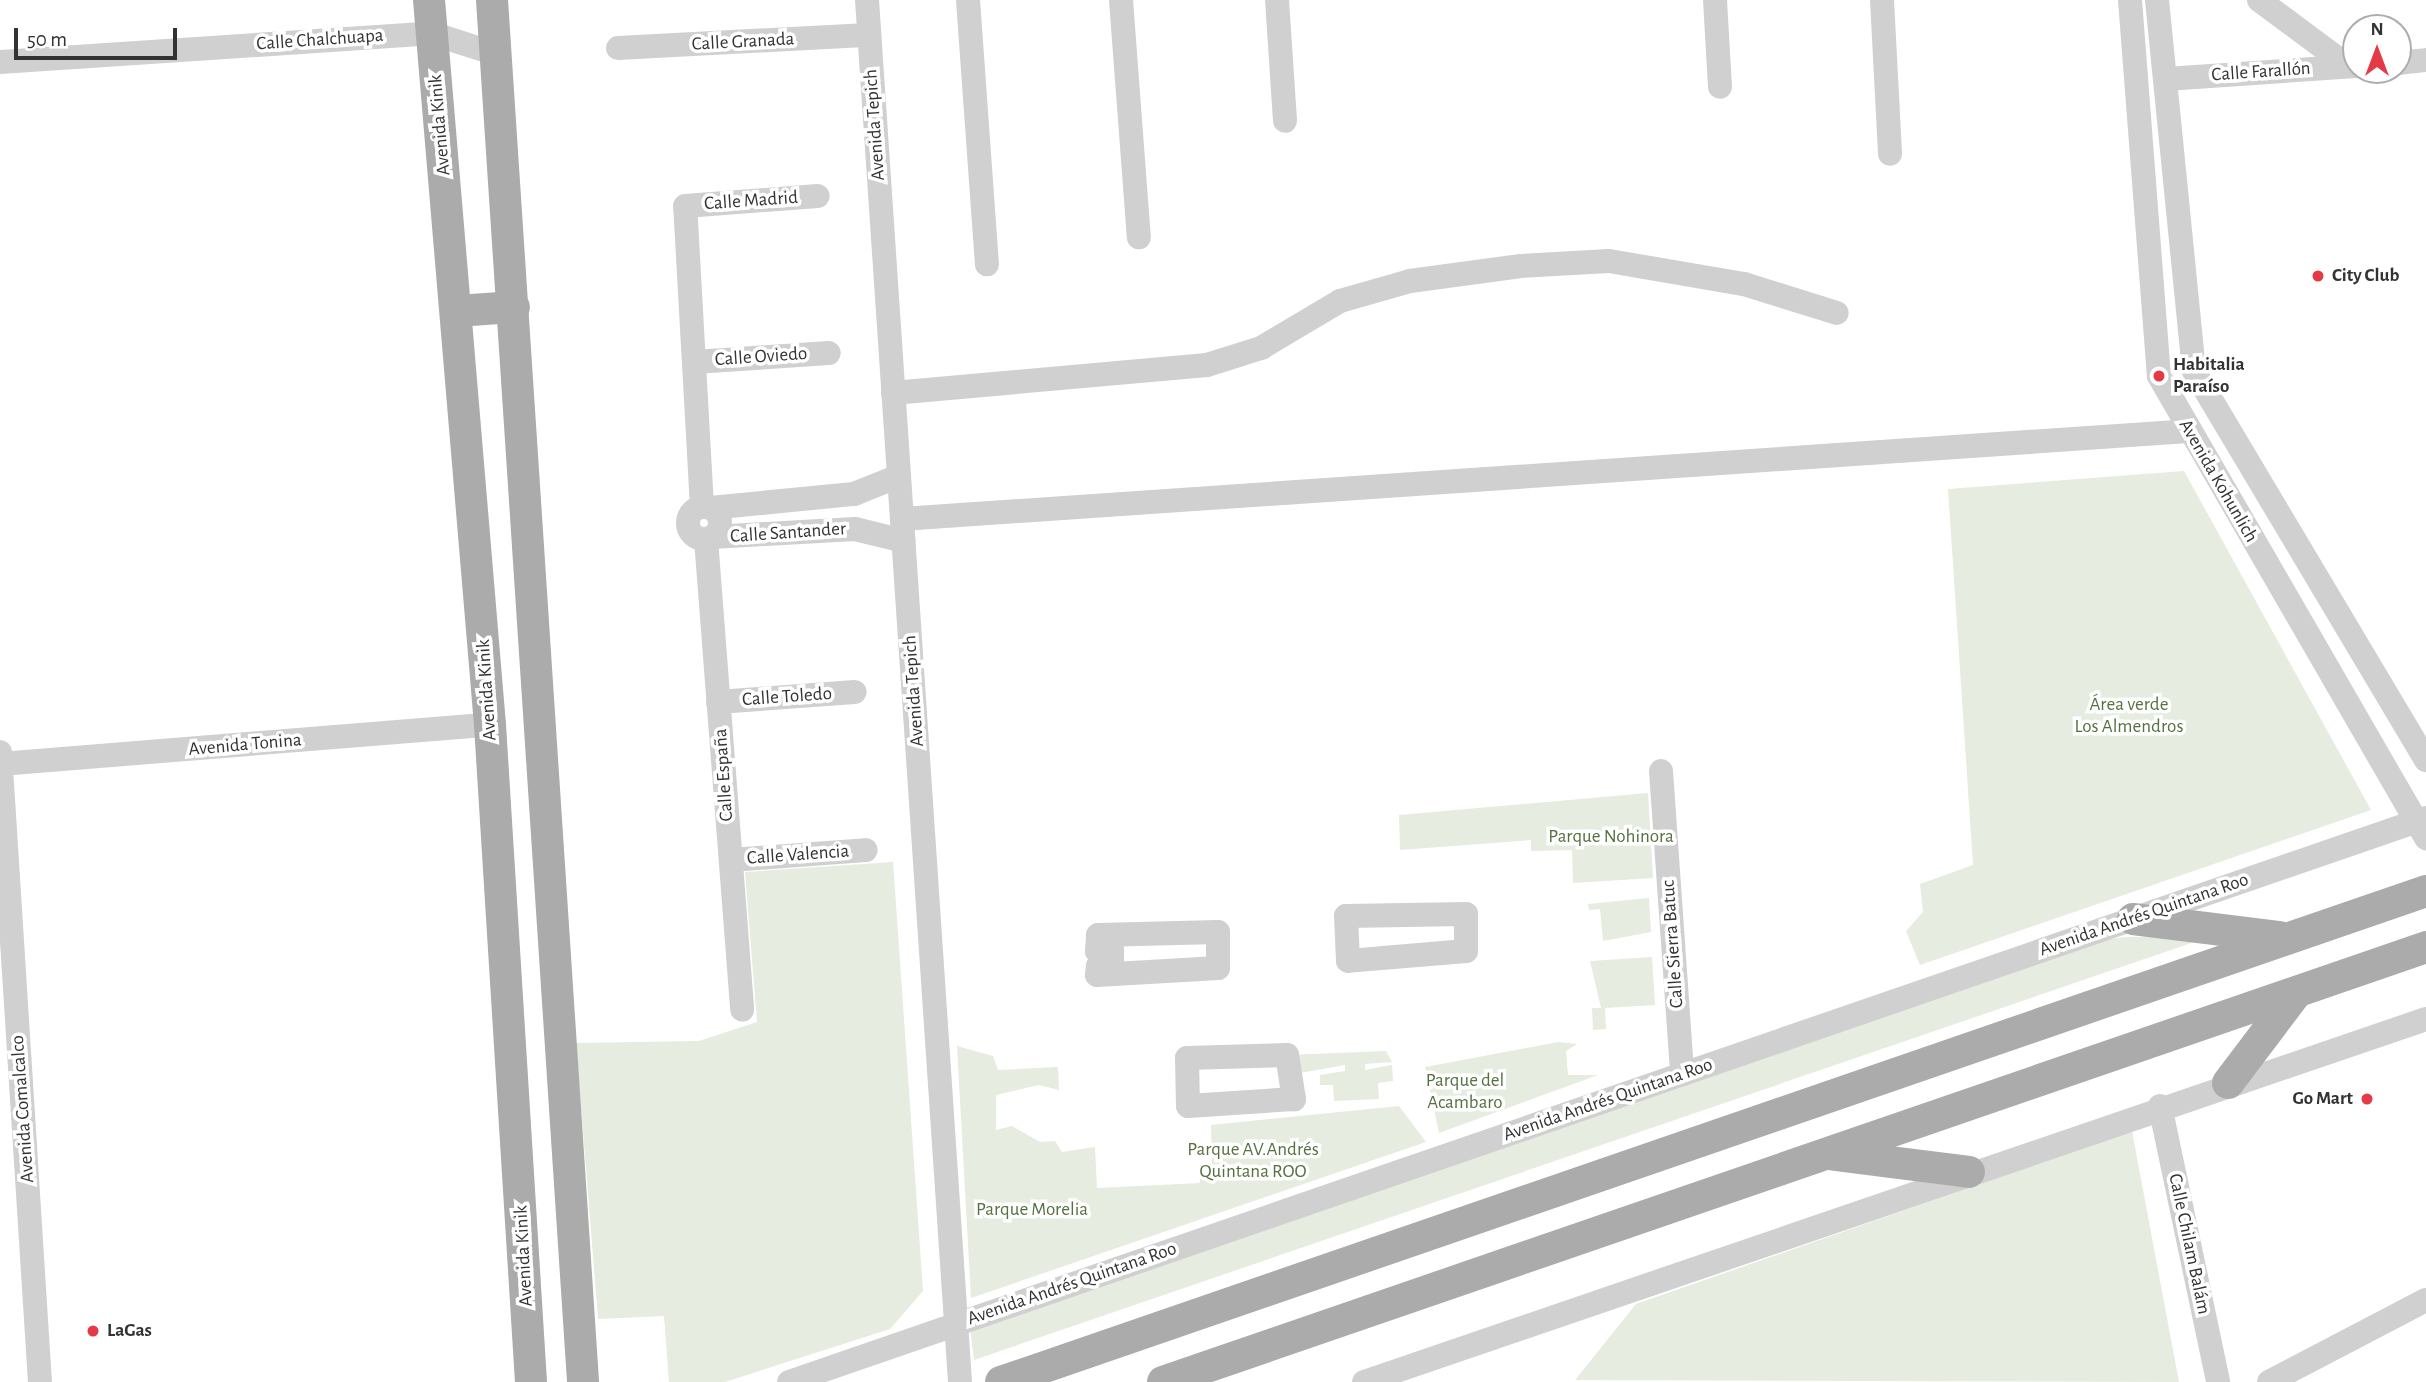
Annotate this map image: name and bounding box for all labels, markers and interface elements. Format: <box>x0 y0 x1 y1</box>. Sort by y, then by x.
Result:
scale bar <box>18 14 180 58</box>
north arrow <box>2342 14 2412 84</box>
text: N <box>2370 20 2384 39</box>
street label: Calle Chalchuapa <box>256 24 384 56</box>
street label: Calle Granada <box>691 28 795 56</box>
text: 50 m <box>27 29 67 50</box>
street label: Calle Farallón <box>2211 57 2311 87</box>
street label: Avenida Tepich <box>860 69 890 181</box>
street label: Avenida Kinik <box>424 74 456 176</box>
street label: Calle Madrid <box>703 186 799 216</box>
place label: City Club <box>2332 265 2399 287</box>
marker: City Club <box>2310 268 2326 284</box>
street label: Calle Oviedo <box>714 342 808 372</box>
place label: Habitalia Paraíso <box>2173 354 2245 398</box>
marker: Habitalia Paraíso <box>2151 368 2167 384</box>
street label: Avenida Kohunlich <box>2174 415 2262 547</box>
street label: Calle Santander <box>729 518 847 548</box>
street label: Avenida Tepich <box>899 635 929 747</box>
street label: Avenida Kinik <box>472 639 502 741</box>
street label: Calle Toledo <box>741 682 833 712</box>
park label: Área verde Los Almendros <box>2075 694 2183 738</box>
street label: Calle España <box>709 728 739 822</box>
street label: Avenida Tonina <box>187 729 303 761</box>
park label: Parque Nohinora <box>1548 826 1674 848</box>
street label: Calle Valencia <box>746 840 850 870</box>
street label: Avenida Andrés Quintana Roo <box>2036 868 2252 962</box>
street label: Calle Sierra Batuc <box>1657 879 1689 1009</box>
street label: Avenida Comalcalco <box>6 1034 40 1184</box>
street label: Avenida Andrés Quintana Roo <box>1500 1053 1716 1147</box>
park label: Parque del Acambaro <box>1426 1070 1504 1114</box>
place label: Go Mart <box>2293 1088 2353 1110</box>
marker: Go Mart <box>2359 1091 2375 1107</box>
park label: Parque AV.Andrés Quintana ROO <box>1187 1139 1319 1183</box>
street label: Calle Chilam Balám <box>2163 1172 2215 1316</box>
park label: Parque Morelia <box>976 1199 1088 1221</box>
street label: Avenida Kinik <box>510 1205 538 1307</box>
street label: Avenida Andrés Quintana Roo <box>964 1237 1180 1331</box>
place label: LaGas <box>107 1320 152 1342</box>
marker: LaGas <box>85 1323 101 1339</box>

